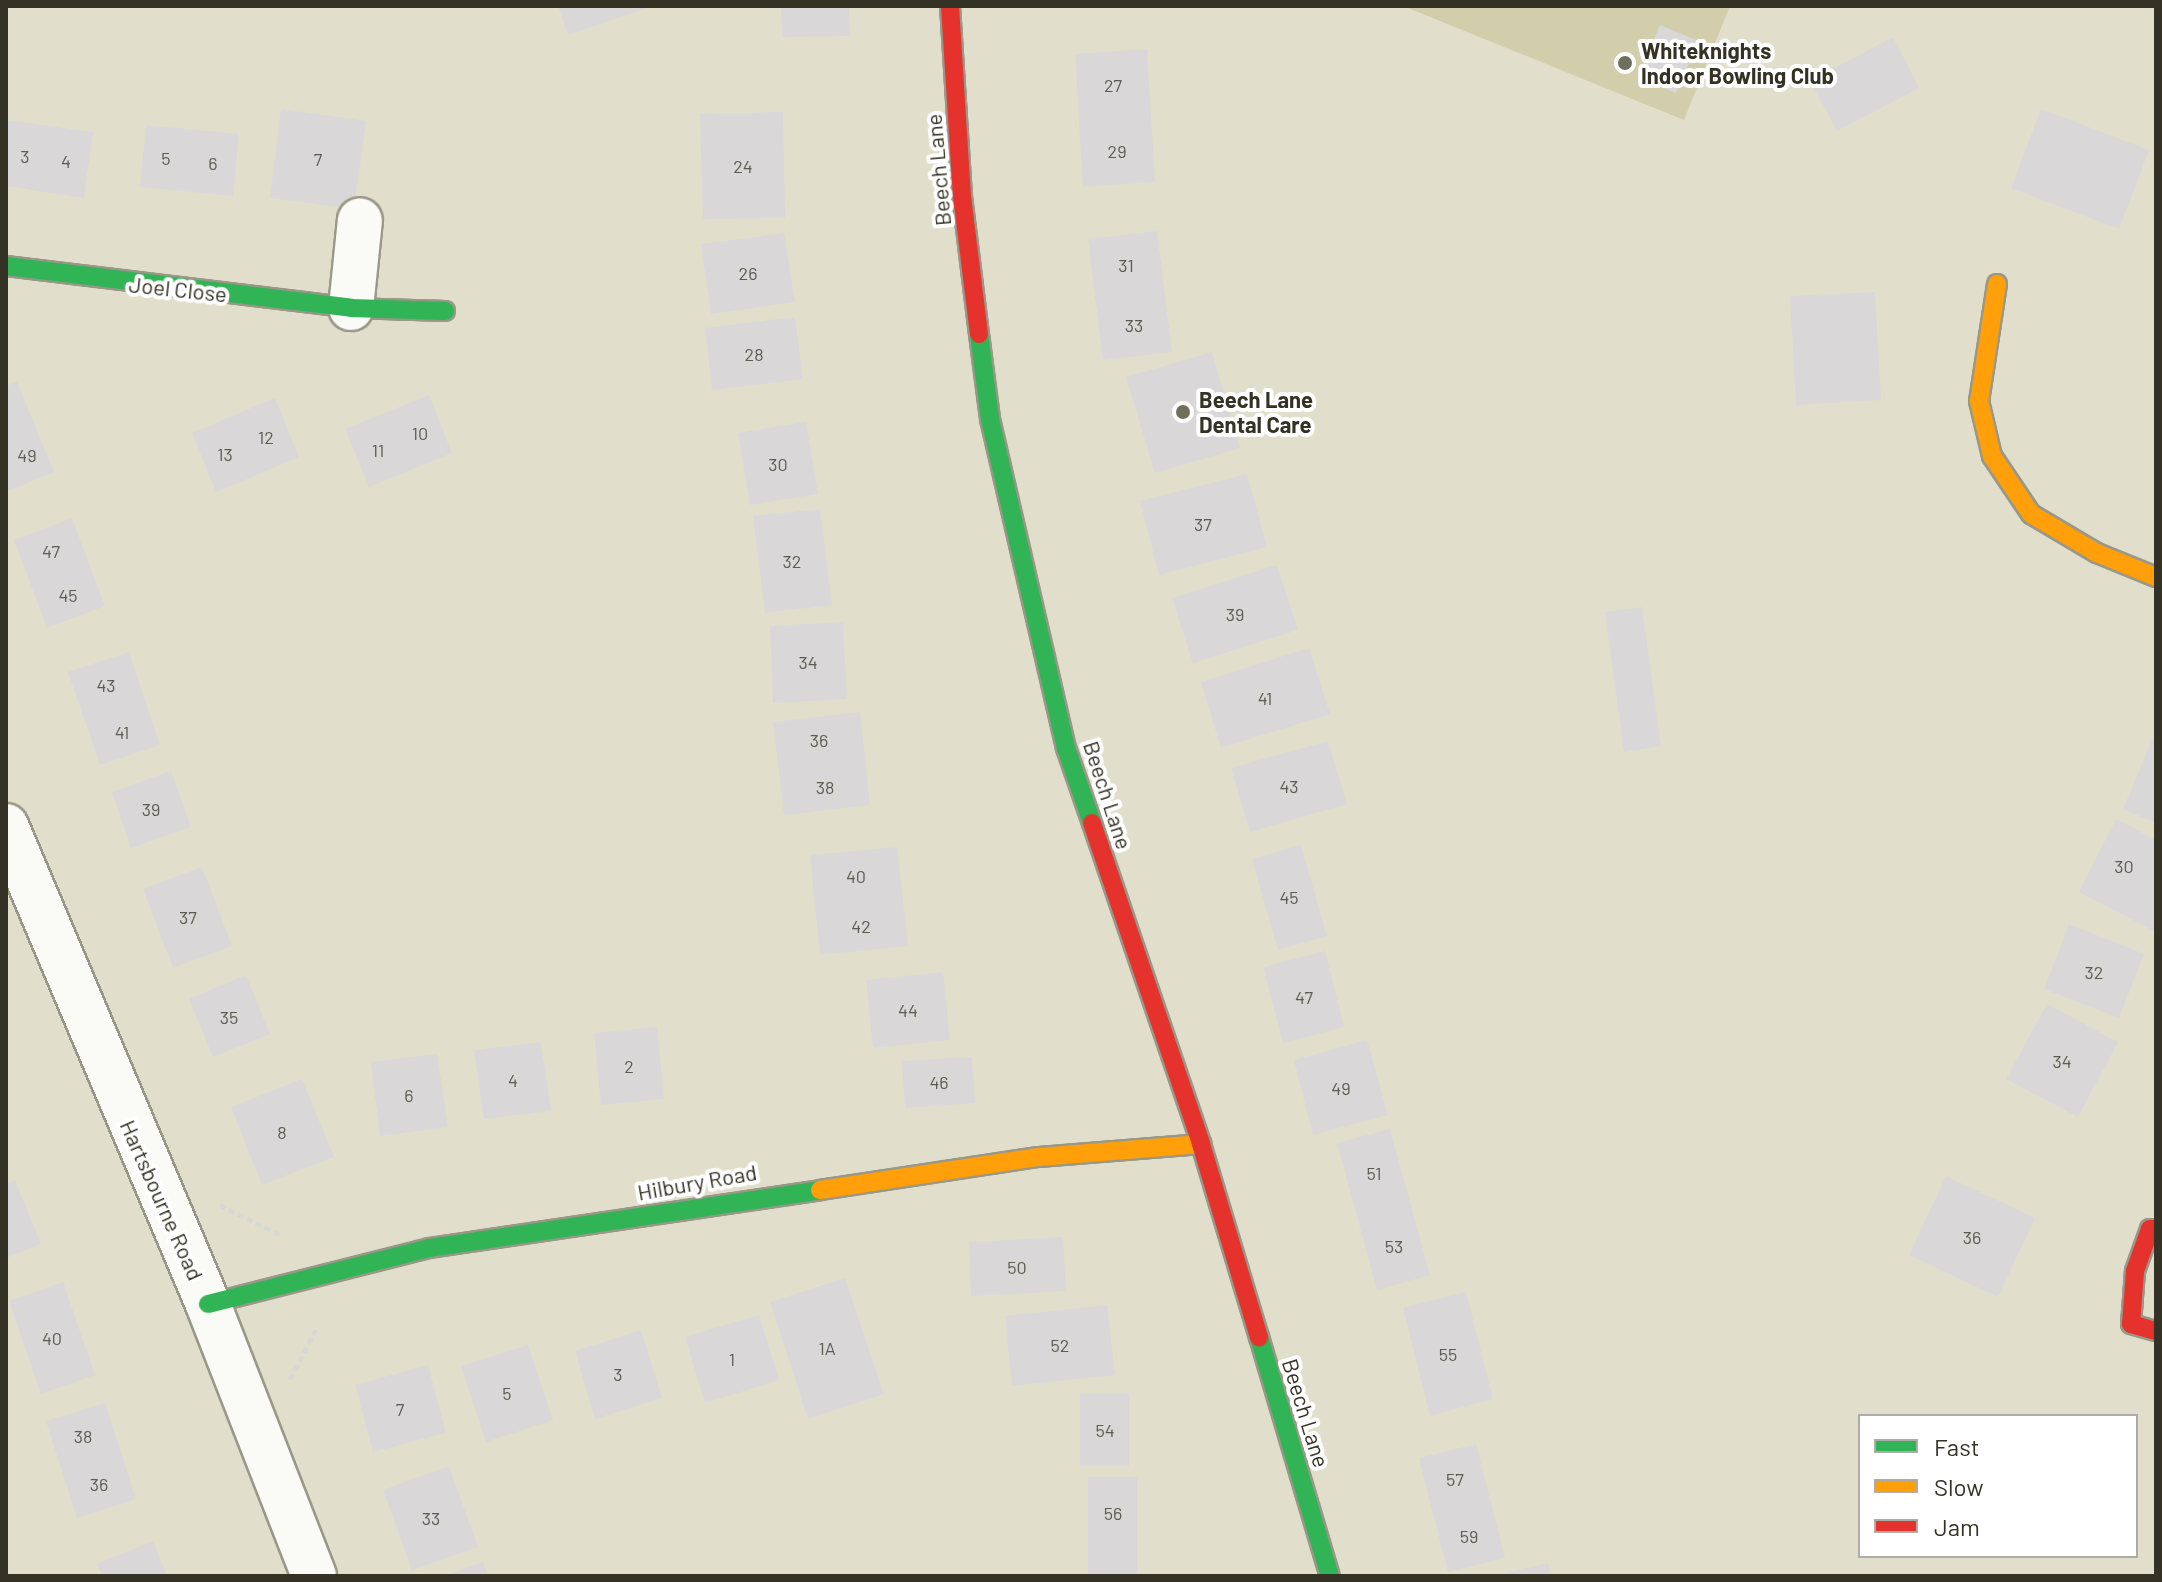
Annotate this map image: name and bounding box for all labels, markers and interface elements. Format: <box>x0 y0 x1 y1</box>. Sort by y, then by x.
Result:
place label: Whiteknights Indoor Bowling Club <box>1641 37 1834 88</box>
marker: Whiteknights Indoor Bowling Club <box>1616 54 1634 72</box>
house number: 27 <box>1104 74 1122 96</box>
street label: Beech Lane <box>920 113 956 227</box>
house number: 29 <box>1107 140 1127 162</box>
house number: 3 <box>20 145 30 167</box>
house number: 5 <box>161 147 171 169</box>
house number: 7 <box>314 148 322 170</box>
house number: 4 <box>61 150 71 172</box>
house number: 6 <box>208 152 218 174</box>
house number: 24 <box>733 155 753 177</box>
house number: 31 <box>1118 254 1134 276</box>
house number: 26 <box>739 262 757 284</box>
street label: Joel Close <box>128 271 228 307</box>
house number: 33 <box>1125 314 1143 336</box>
house number: 28 <box>744 343 764 365</box>
place label: Beech Lane Dental Care <box>1199 386 1313 438</box>
marker: Beech Lane Dental Care <box>1174 403 1192 421</box>
house number: 10 <box>412 422 428 444</box>
house number: 12 <box>258 426 274 448</box>
house number: 11 <box>372 439 384 461</box>
house number: 13 <box>217 443 233 465</box>
house number: 49 <box>17 444 37 466</box>
house number: 30 <box>768 453 788 475</box>
house number: 37 <box>1194 513 1212 535</box>
house number: 47 <box>42 540 60 562</box>
house number: 32 <box>783 550 801 572</box>
house number: 45 <box>58 584 78 606</box>
house number: 39 <box>1226 603 1244 625</box>
house number: 34 <box>798 651 818 673</box>
house number: 43 <box>96 674 116 696</box>
house number: 41 <box>1258 687 1272 709</box>
house number: 41 <box>115 721 129 743</box>
house number: 36 <box>810 729 828 751</box>
street label: Beech Lane <box>1078 738 1138 852</box>
house number: 43 <box>1279 775 1299 797</box>
house number: 38 <box>816 776 834 798</box>
house number: 39 <box>142 798 160 820</box>
house number: 30 <box>2114 855 2134 877</box>
house number: 40 <box>846 865 866 887</box>
house number: 45 <box>1279 886 1299 908</box>
house number: 37 <box>179 906 197 928</box>
house number: 42 <box>851 915 871 937</box>
house number: 32 <box>2085 961 2103 983</box>
house number: 47 <box>1295 986 1313 1008</box>
house number: 44 <box>898 999 918 1021</box>
house number: 35 <box>220 1006 238 1028</box>
house number: 34 <box>2052 1050 2072 1072</box>
house number: 2 <box>624 1055 634 1077</box>
house number: 4 <box>508 1069 518 1091</box>
house number: 46 <box>929 1071 949 1093</box>
house number: 49 <box>1331 1077 1351 1099</box>
house number: 6 <box>404 1084 414 1106</box>
street label: Hartsbourne Road <box>115 1116 209 1284</box>
house number: 8 <box>277 1121 287 1143</box>
street label: Hilbury Road <box>635 1159 759 1205</box>
house number: 51 <box>1366 1162 1382 1184</box>
house number: 36 <box>1963 1226 1981 1248</box>
house number: 53 <box>1385 1235 1403 1257</box>
house number: 50 <box>1007 1256 1027 1278</box>
house number: 40 <box>42 1327 62 1349</box>
house number: 52 <box>1051 1334 1069 1356</box>
house number: 1A <box>818 1337 836 1359</box>
house number: 55 <box>1439 1343 1457 1365</box>
house number: 1 <box>729 1348 735 1370</box>
street label: Beech Lane <box>1277 1356 1335 1470</box>
house number: 3 <box>613 1363 623 1385</box>
house number: 5 <box>502 1382 512 1404</box>
house number: 7 <box>396 1398 404 1420</box>
legend <box>1858 1414 2138 1558</box>
house number: 54 <box>1095 1419 1115 1441</box>
house number: 38 <box>74 1425 92 1447</box>
text: Fast <box>1934 1432 1979 1461</box>
house number: 57 <box>1446 1468 1464 1490</box>
text: Slow <box>1934 1472 1983 1501</box>
house number: 36 <box>90 1473 108 1495</box>
house number: 56 <box>1104 1502 1122 1524</box>
house number: 33 <box>422 1507 440 1529</box>
text: Jam <box>1934 1512 1980 1541</box>
house number: 59 <box>1460 1525 1478 1547</box>

